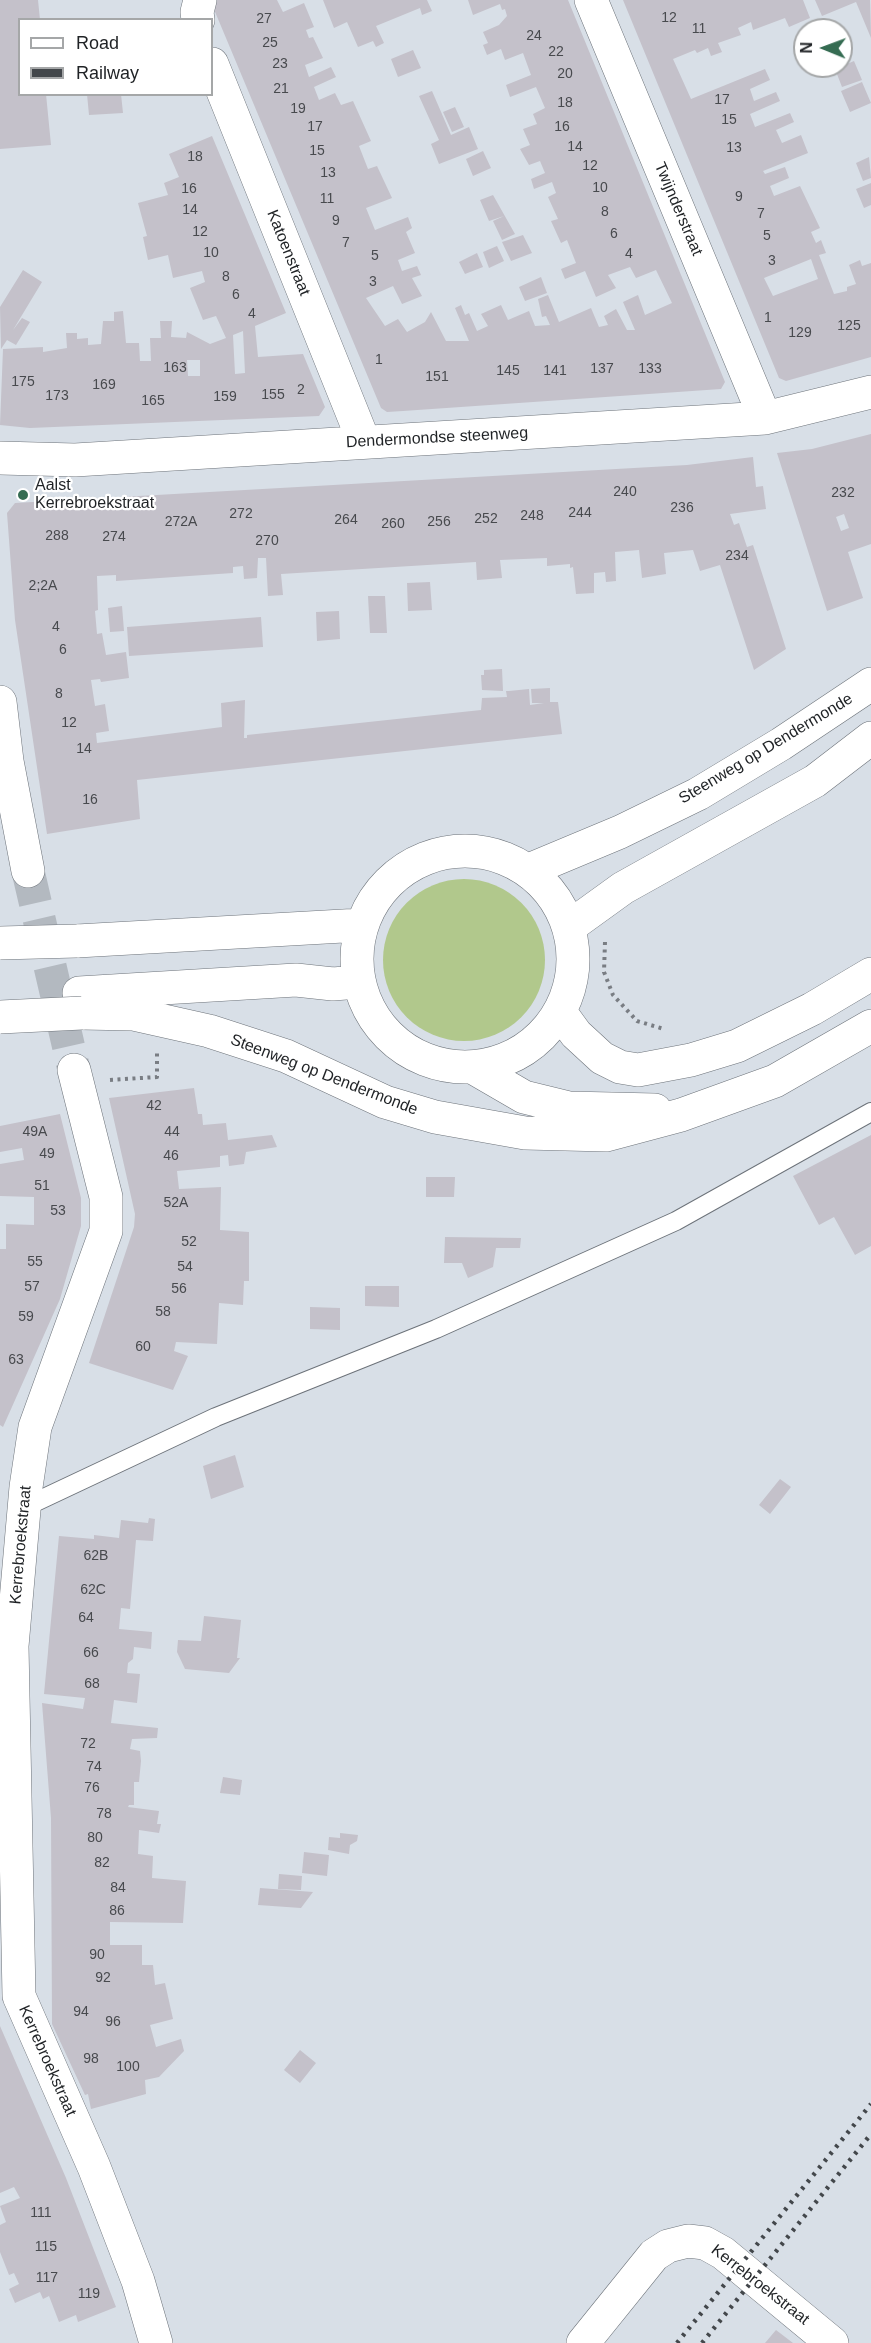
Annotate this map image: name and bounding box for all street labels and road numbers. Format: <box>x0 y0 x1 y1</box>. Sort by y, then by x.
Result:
street label: Twijnderstraat <box>650 159 706 259</box>
street label: Katoenstraat <box>262 207 314 299</box>
street label: Dendermondse steenweg <box>345 424 529 452</box>
street label: Steenweg op Dendermonde <box>676 689 856 809</box>
street label: Steenweg op Dendermonde <box>228 1030 420 1120</box>
street label: Kerrebroekstraat <box>6 1485 36 1605</box>
street label: Kerrebroekstraat <box>14 2003 80 2119</box>
street label: Kerrebroekstraat <box>707 2241 813 2329</box>

